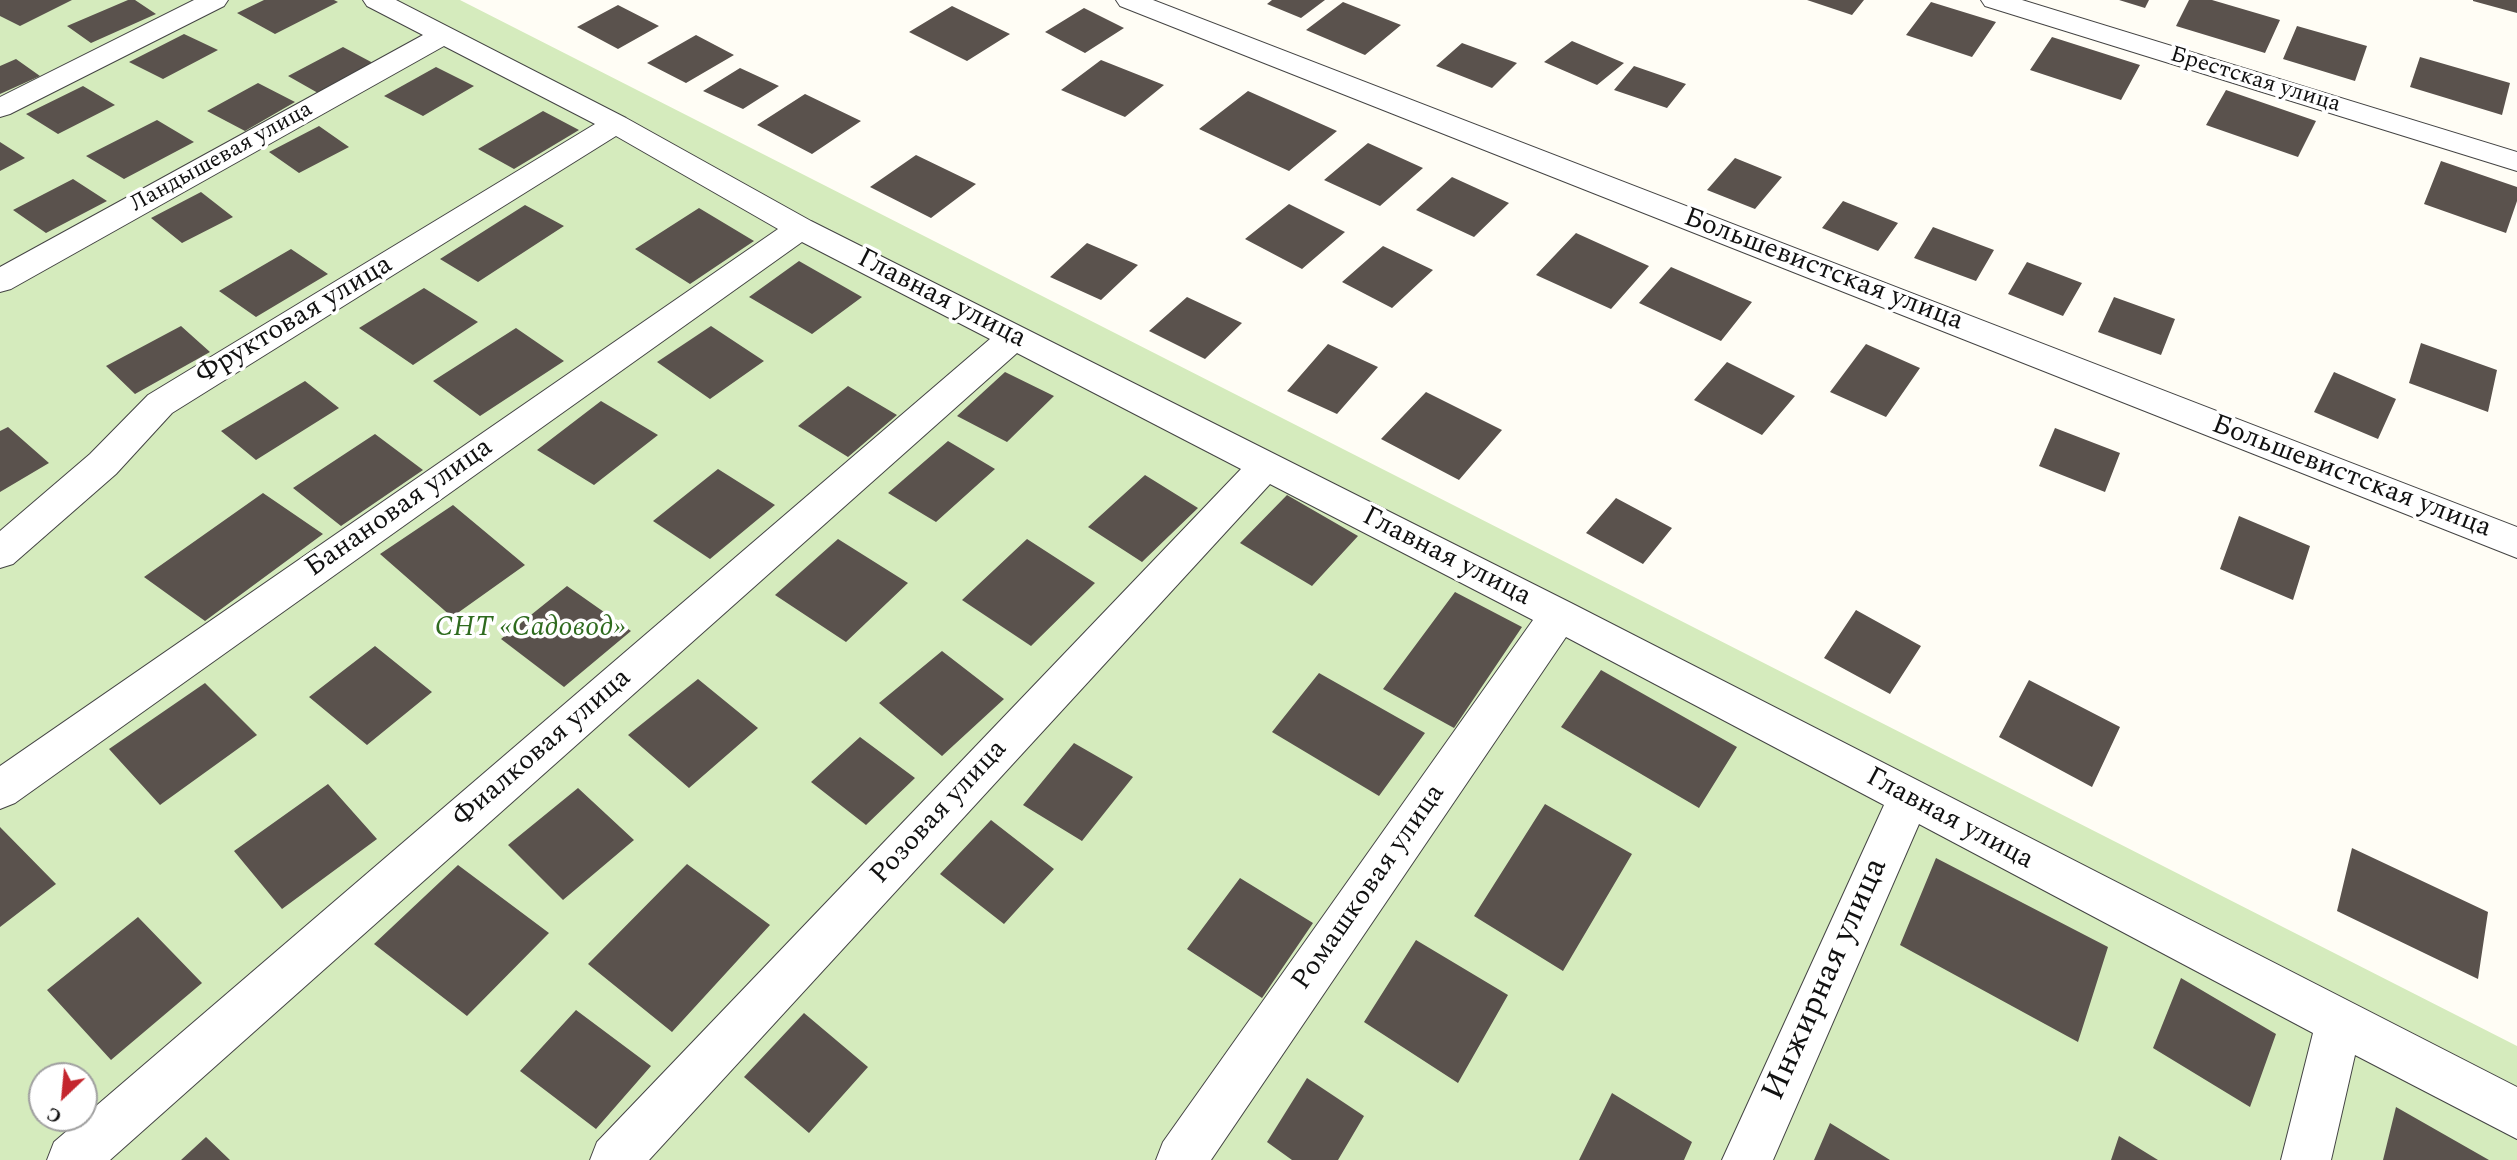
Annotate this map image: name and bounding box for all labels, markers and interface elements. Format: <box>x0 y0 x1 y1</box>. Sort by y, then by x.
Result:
street label: Брестская улица <box>2166 42 2344 120</box>
street label: Ландышевая улица <box>126 97 318 219</box>
street label: Большевистская улица <box>1679 202 1967 340</box>
street label: Главная улица <box>851 243 1031 357</box>
street label: Фруктовая улица <box>191 249 399 393</box>
street label: Большевистская улица <box>2207 409 2495 547</box>
street label: Банановая улица <box>300 432 500 586</box>
street label: Главная улица <box>1356 501 1536 615</box>
park label: СНТ «Садовод» <box>435 613 625 647</box>
street label: Фиалковая улица <box>447 662 639 836</box>
street label: Розовая улица <box>865 734 1015 892</box>
street label: Главная улица <box>1859 762 2039 878</box>
street label: Ромашковая улица <box>1286 779 1454 997</box>
street label: Инжирная улица <box>1756 853 1898 1107</box>
north arrow <box>28 1062 98 1132</box>
text: С <box>42 1099 67 1131</box>

